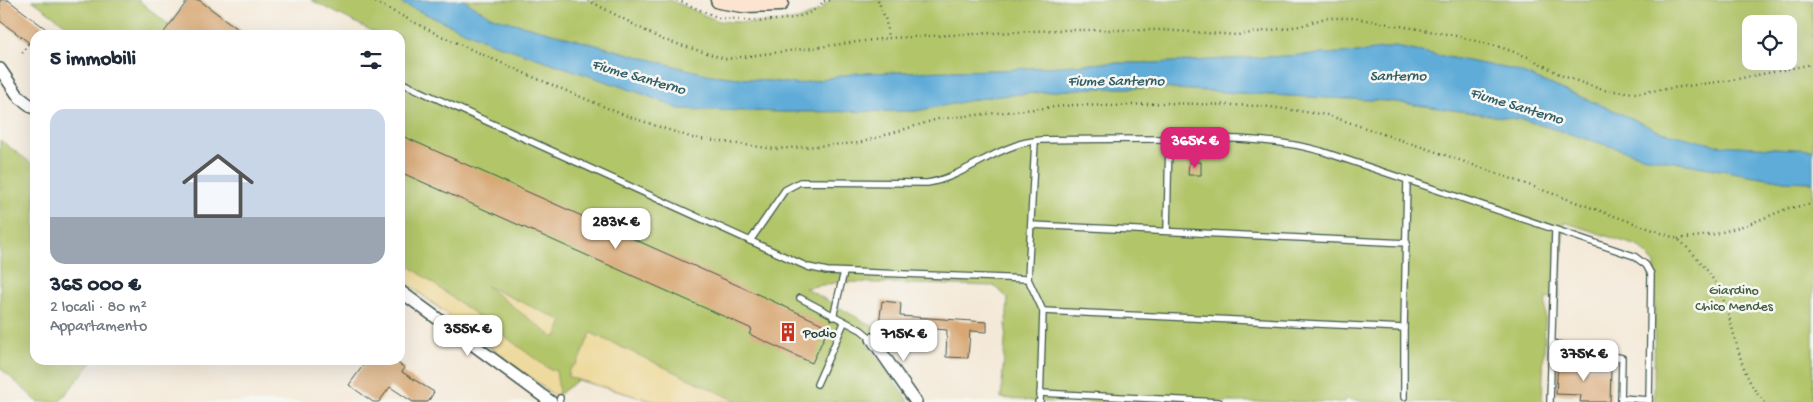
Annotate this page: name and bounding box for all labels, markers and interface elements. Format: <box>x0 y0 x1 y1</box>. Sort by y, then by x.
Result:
map controls <box>1742 15 1797 70</box>
button: locate <box>1742 15 1797 70</box>
icon: filters <box>357 46 385 74</box>
text: 5 immobili <box>50 48 136 73</box>
water label: Fiume Santerno <box>590 56 688 100</box>
water label: Santerno <box>1370 68 1427 86</box>
water label: Fiume Santerno <box>1068 73 1165 91</box>
water label: Fiume Santerno <box>1468 84 1566 130</box>
pin: 365K € <box>1154 126 1236 169</box>
text: 365K € <box>1172 133 1218 152</box>
icon: home <box>173 141 263 231</box>
pin: 283K € <box>575 208 657 250</box>
text: 283K € <box>592 214 640 233</box>
text: 365 000 € <box>50 274 141 299</box>
park label: Giardino Chico Mendes <box>1695 283 1774 316</box>
text: 2 locali · 80 m² <box>50 299 147 318</box>
pin: 355K € <box>427 314 509 357</box>
text: Appartamento <box>50 318 147 337</box>
pin: 715K € <box>863 320 945 362</box>
text: 355K € <box>444 321 492 340</box>
building icon: Podio <box>777 321 799 343</box>
place label: Podio <box>802 326 837 343</box>
text: 715K € <box>881 326 927 345</box>
pin: 375K € <box>1543 340 1625 382</box>
text: 375K € <box>1560 346 1608 365</box>

